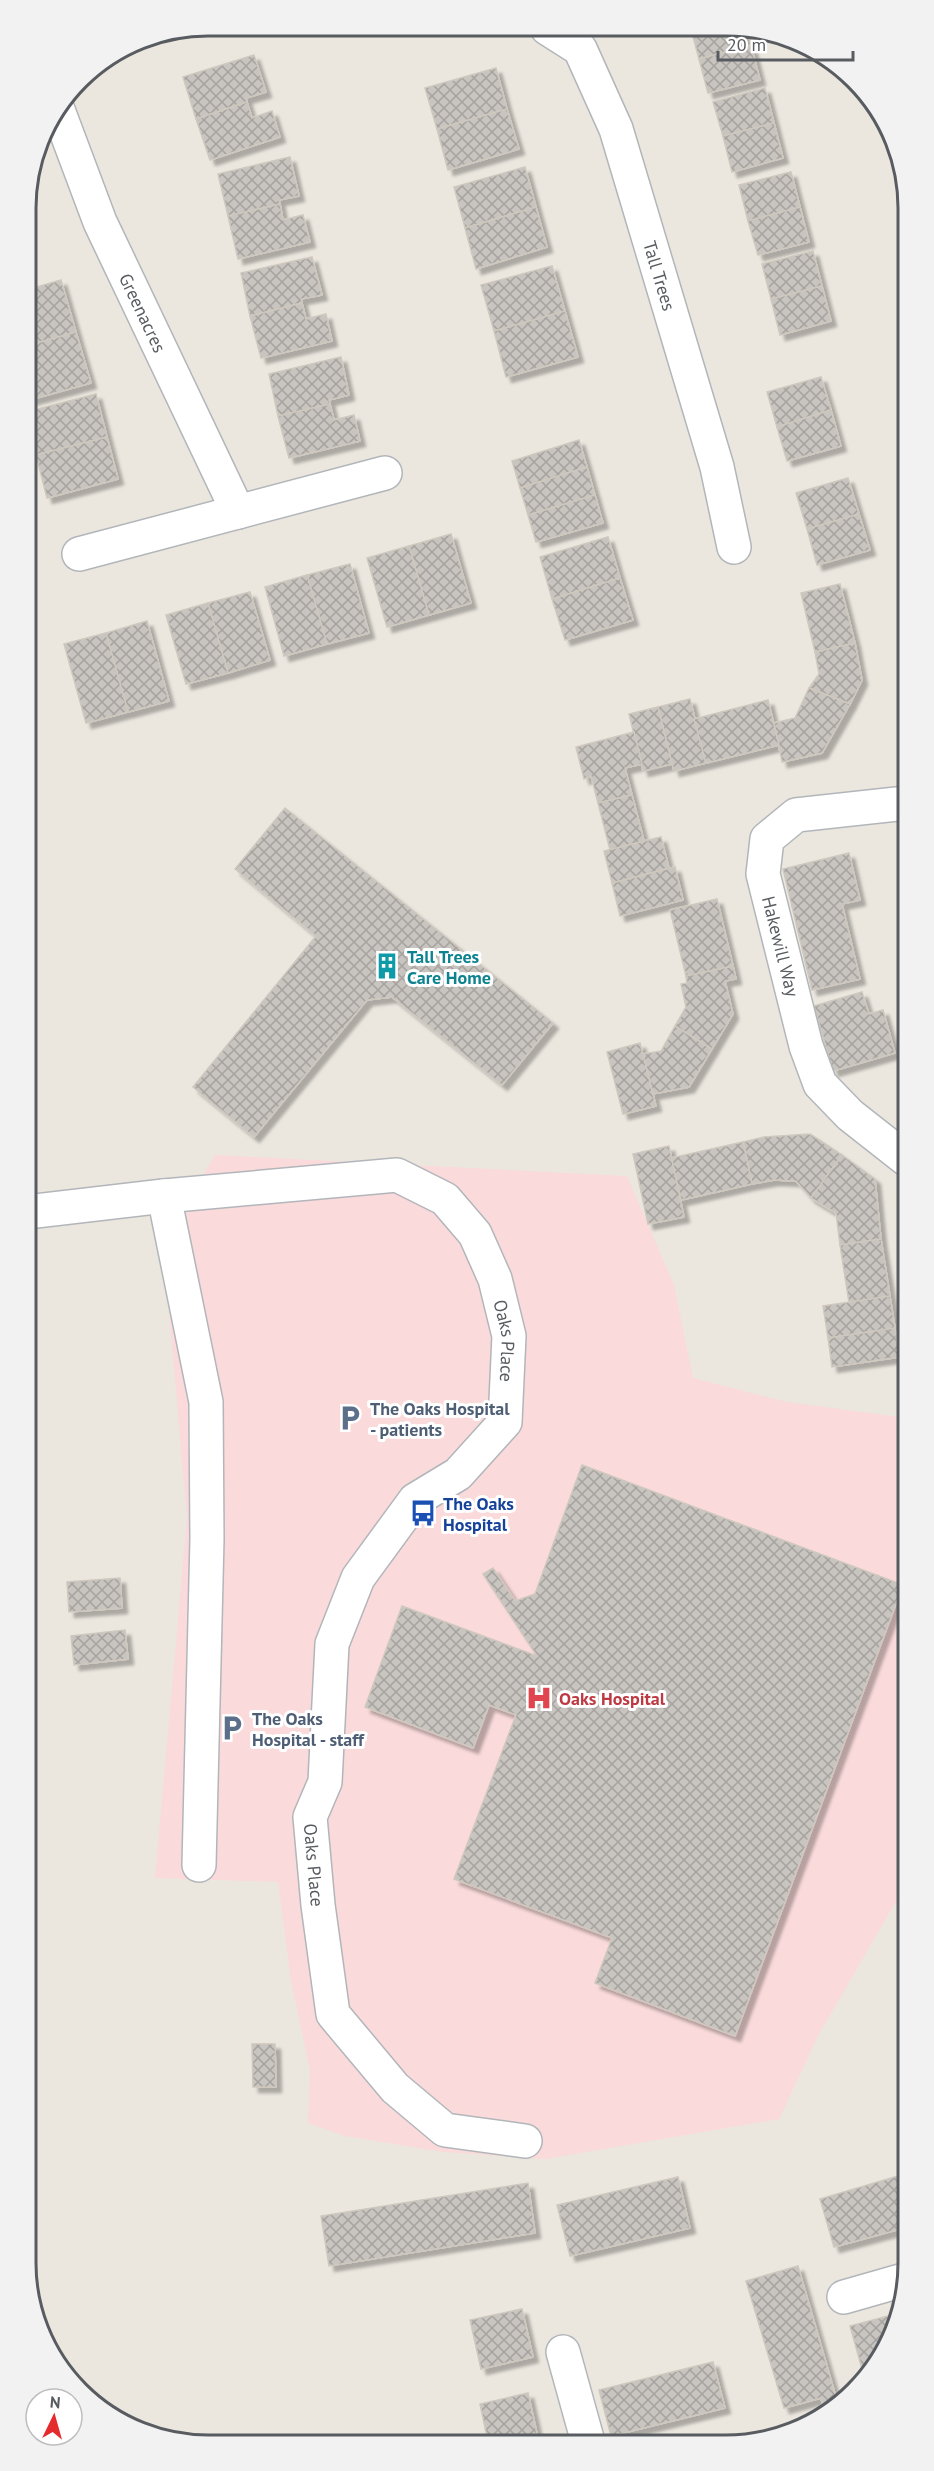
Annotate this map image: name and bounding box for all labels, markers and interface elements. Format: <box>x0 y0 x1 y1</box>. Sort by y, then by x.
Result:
scale bar <box>718 24 853 62</box>
text: 20 m <box>727 33 766 56</box>
street label: Tall Trees <box>639 238 681 313</box>
street label: Greenacres <box>114 269 172 356</box>
street label: Hakewill Way <box>757 894 805 1000</box>
place label: Tall Trees Care Home <box>407 945 491 989</box>
building icon: Tall Trees Care Home <box>372 951 402 981</box>
street label: Oaks Place <box>489 1297 520 1383</box>
place label: The Oaks Hospital - patients <box>370 1397 510 1441</box>
parking icon: The Oaks Hospital - patients <box>335 1403 365 1433</box>
place label: The Oaks Hospital <box>443 1492 514 1536</box>
bus stop icon: The Oaks Hospital <box>408 1498 438 1528</box>
hospital icon: Oaks Hospital <box>524 1683 554 1713</box>
place label: Oaks Hospital <box>559 1687 666 1710</box>
place label: The Oaks Hospital - staff <box>252 1707 365 1751</box>
parking icon: The Oaks Hospital - staff <box>217 1713 247 1743</box>
street label: Oaks Place <box>299 1822 330 1908</box>
north arrow <box>24 2387 84 2447</box>
text: N <box>49 2392 61 2412</box>

